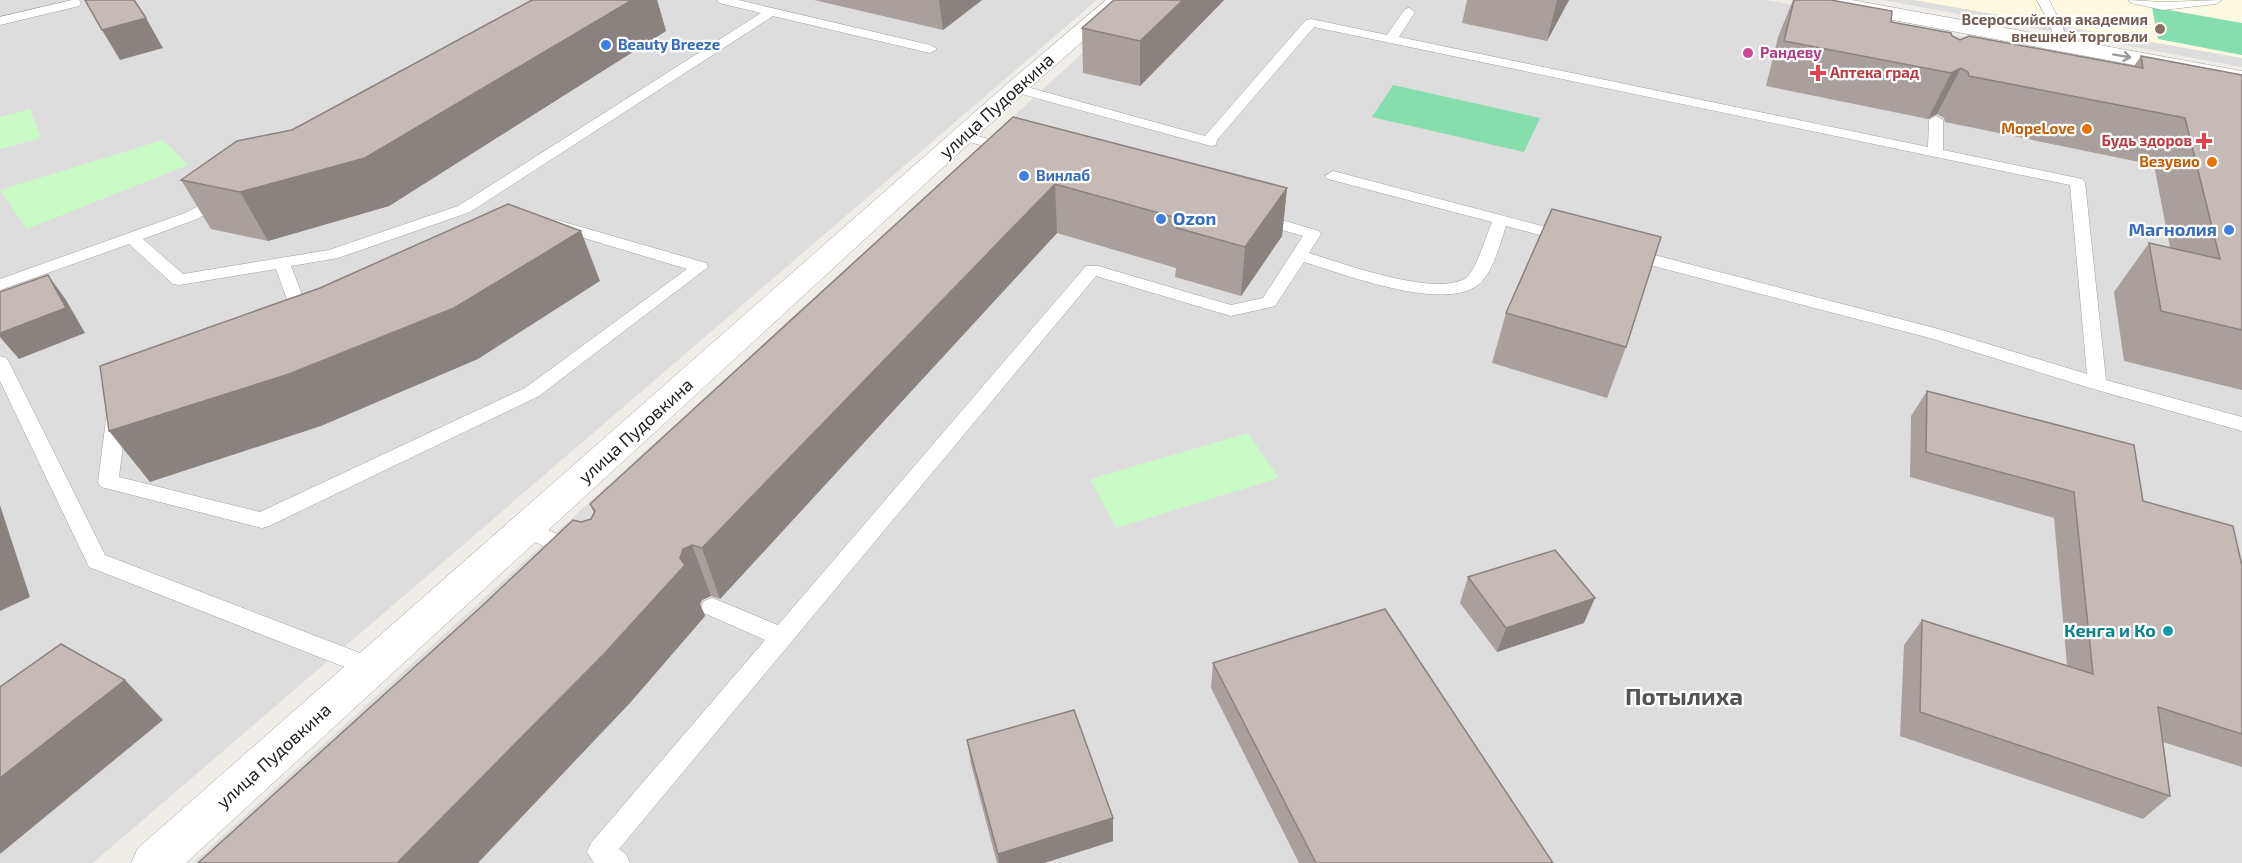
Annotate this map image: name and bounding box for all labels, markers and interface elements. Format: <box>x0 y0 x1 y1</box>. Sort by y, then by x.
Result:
place label: Всероссийская академия внешней торговли <box>1962 10 2148 45</box>
marker: Всероссийская академия внешней торговли <box>2153 22 2167 36</box>
place label: Beauty Breeze <box>618 35 720 54</box>
marker: Beauty Breeze <box>599 38 613 52</box>
place label: Рандеву <box>1760 43 1822 61</box>
marker: Рандеву <box>1741 46 1755 60</box>
street label: улица Пудовкина <box>935 48 1058 162</box>
one-way arrow <box>2112 51 2131 62</box>
place label: Аптека град <box>1830 63 1920 81</box>
marker: Аптека град <box>1811 66 1825 80</box>
place label: МореLove <box>2001 119 2075 137</box>
marker: МореLove <box>2080 122 2094 136</box>
place label: Будь здоров <box>2102 131 2192 149</box>
marker: Будь здоров <box>2197 134 2211 148</box>
place label: Везувио <box>2139 152 2200 170</box>
marker: Везувио <box>2205 155 2219 169</box>
place label: Винлаб <box>1036 166 1090 184</box>
marker: Винлаб <box>1017 169 1031 183</box>
place label: Ozon <box>1173 207 1216 229</box>
marker: Ozon <box>1154 212 1168 226</box>
place label: Магнолия <box>2129 218 2217 240</box>
marker: Магнолия <box>2222 223 2236 237</box>
street label: улица Пудовкина <box>574 373 697 487</box>
place label: Кенга и Ко <box>2064 619 2156 641</box>
marker: Кенга и Ко <box>2161 624 2175 638</box>
district label: Потылиха <box>1625 681 1743 710</box>
street label: улица Пудовкина <box>212 698 335 812</box>

